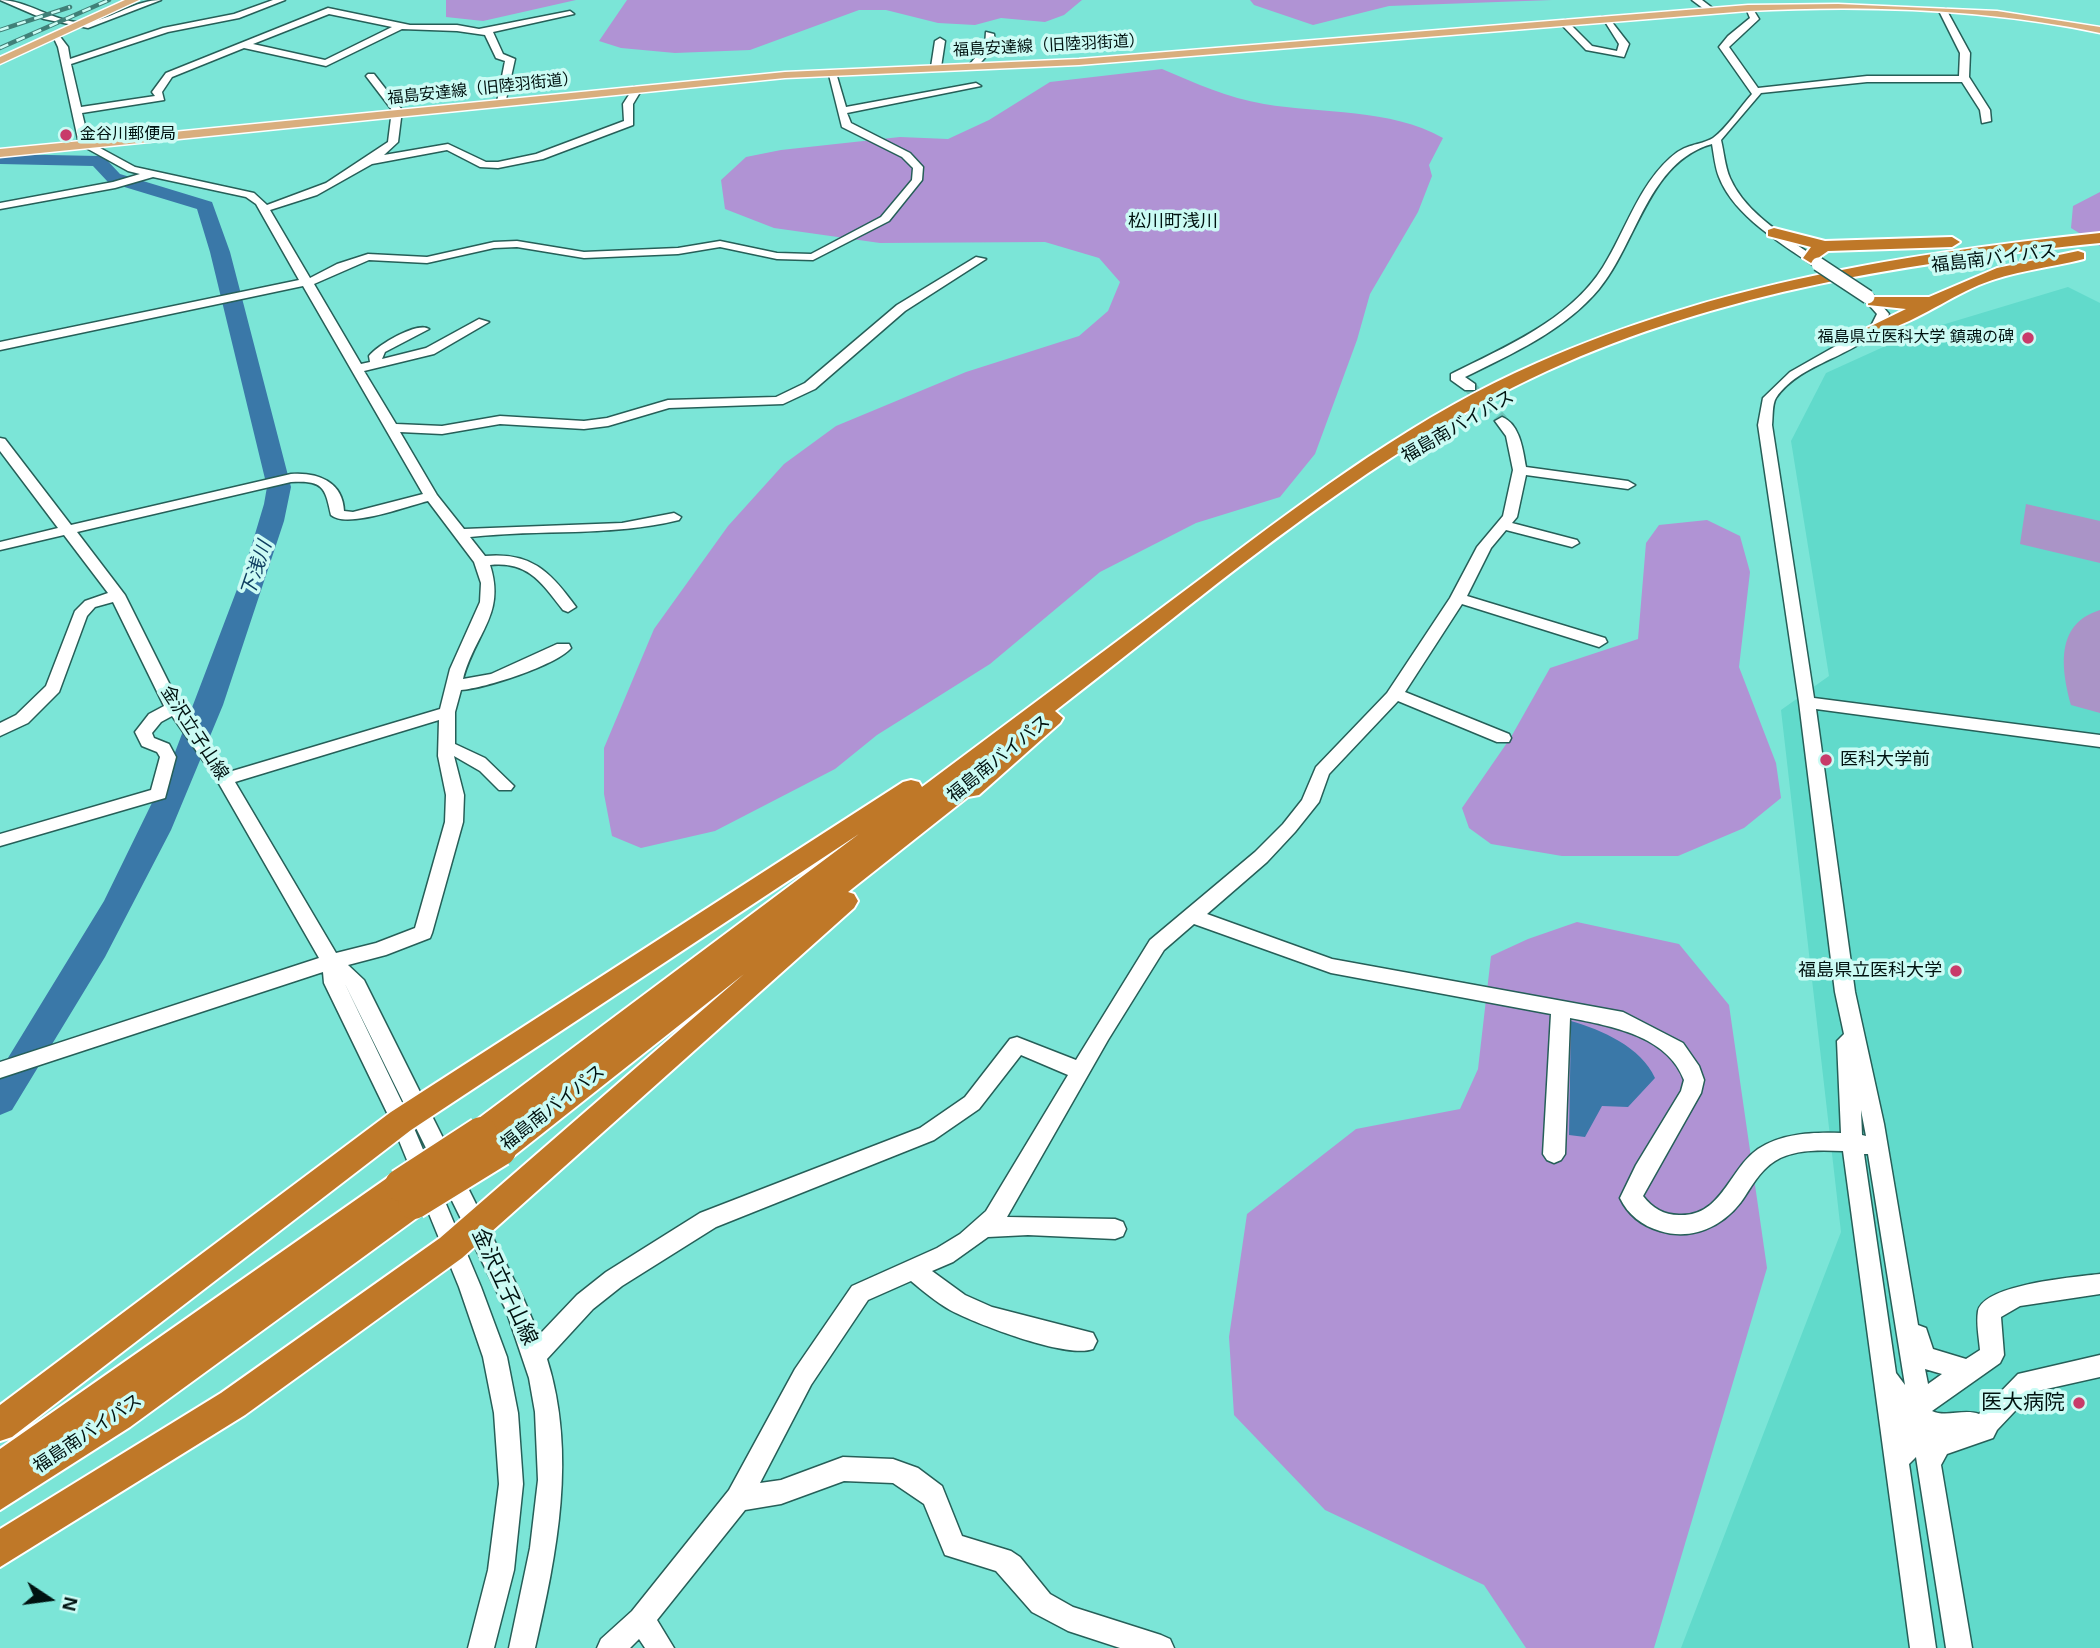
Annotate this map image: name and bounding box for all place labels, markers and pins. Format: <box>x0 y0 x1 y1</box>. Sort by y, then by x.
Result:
place label: 金谷川郵便局 <box>80 125 176 145</box>
marker: 金谷川郵便局 <box>58 127 74 143</box>
place label: 福島県立医科大学 鎮魂の碑 <box>1818 328 2014 348</box>
marker: 福島県立医科大学 鎮魂の碑 <box>2020 330 2036 346</box>
place label: 医科大学前 <box>1840 749 1930 771</box>
marker: 医科大学前 <box>1818 752 1834 768</box>
place label: 福島県立医科大学 <box>1798 960 1942 982</box>
marker: 福島県立医科大学 <box>1948 963 1964 979</box>
place label: 医大病院 <box>1981 1390 2065 1416</box>
marker: 医大病院 <box>2071 1395 2087 1411</box>

